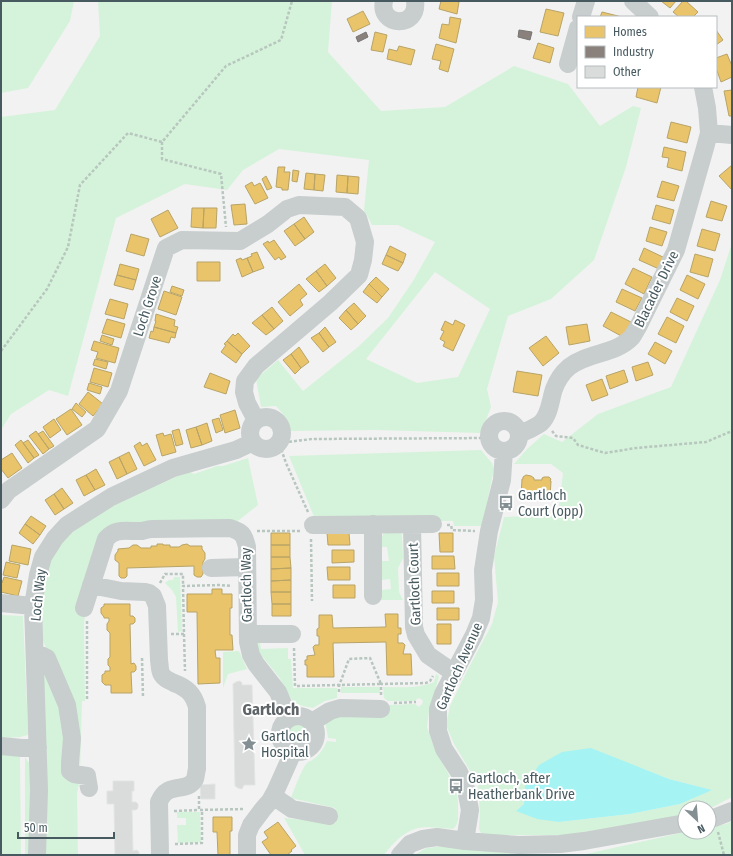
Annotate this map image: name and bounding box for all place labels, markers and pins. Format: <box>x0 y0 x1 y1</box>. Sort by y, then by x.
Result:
place label: Gartloch Court (opp) <box>518 487 583 520</box>
bus stop icon: Gartloch Court (opp) <box>497 494 515 512</box>
place label: Gartloch Hospital <box>261 728 310 761</box>
place icon: Gartloch Hospital <box>240 735 258 753</box>
place label: Gartloch, after Heatherbank Drive <box>468 770 575 803</box>
bus stop icon: Gartloch, after Heatherbank Drive <box>447 777 465 795</box>

